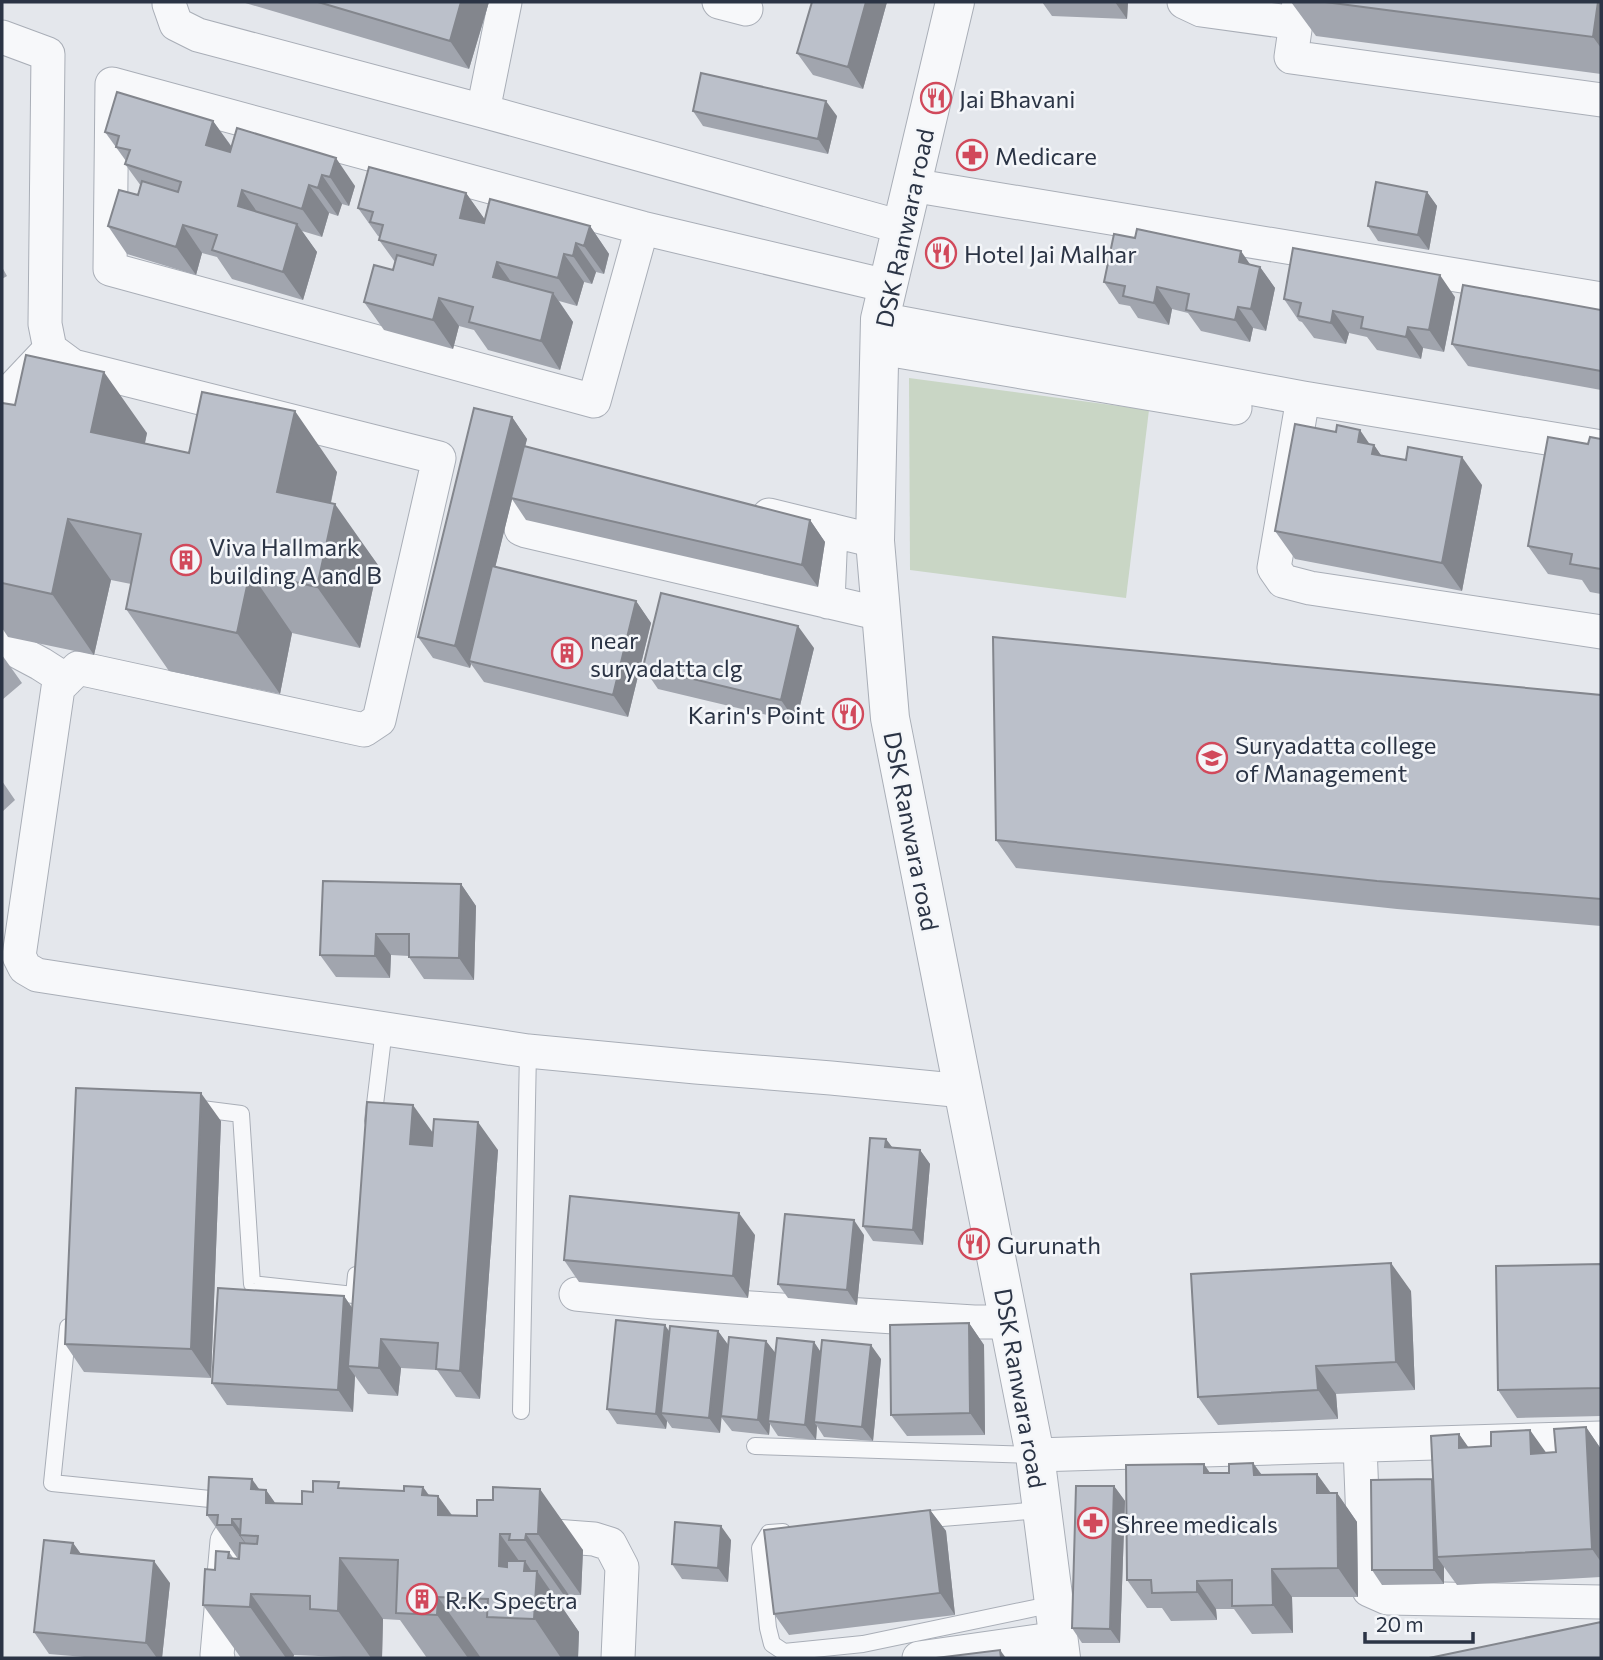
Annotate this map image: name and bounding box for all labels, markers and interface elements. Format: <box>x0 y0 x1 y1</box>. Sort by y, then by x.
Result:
restaurant icon: Jai Bhavani <box>919 81 953 115</box>
place label: Jai Bhavani <box>959 84 1075 113</box>
street label: DSK Ranwara road <box>869 126 939 330</box>
pharmacy icon: Medicare <box>955 138 989 172</box>
place label: Medicare <box>995 141 1097 170</box>
restaurant icon: Hotel Jai Malhar <box>924 236 958 270</box>
place label: Hotel Jai Malhar <box>964 239 1137 268</box>
place label: Viva Hallmark building A and B <box>209 532 382 589</box>
building icon: Viva Hallmark building A and B <box>169 543 203 577</box>
place label: near suryadatta clg <box>590 625 743 682</box>
building icon: near suryadatta clg <box>550 636 584 670</box>
restaurant icon: Karin's Point <box>831 697 865 731</box>
place label: Karin's Point <box>688 700 825 729</box>
street label: DSK Ranwara road <box>878 729 946 933</box>
place label: Suryadatta college of Management <box>1235 730 1437 787</box>
school or university icon: Suryadatta college of Management <box>1195 741 1229 775</box>
restaurant icon: Gurunath <box>957 1227 991 1261</box>
place label: Gurunath <box>997 1230 1101 1259</box>
street label: DSK Ranwara road <box>989 1286 1053 1490</box>
pharmacy icon: Shree medicals <box>1076 1506 1110 1540</box>
place label: Shree medicals <box>1116 1509 1278 1538</box>
building icon: R.K. Spectra <box>405 1582 439 1616</box>
place label: R.K. Spectra <box>445 1585 578 1614</box>
scale bar <box>1365 1600 1474 1644</box>
text: 20 m <box>1376 1611 1424 1636</box>

